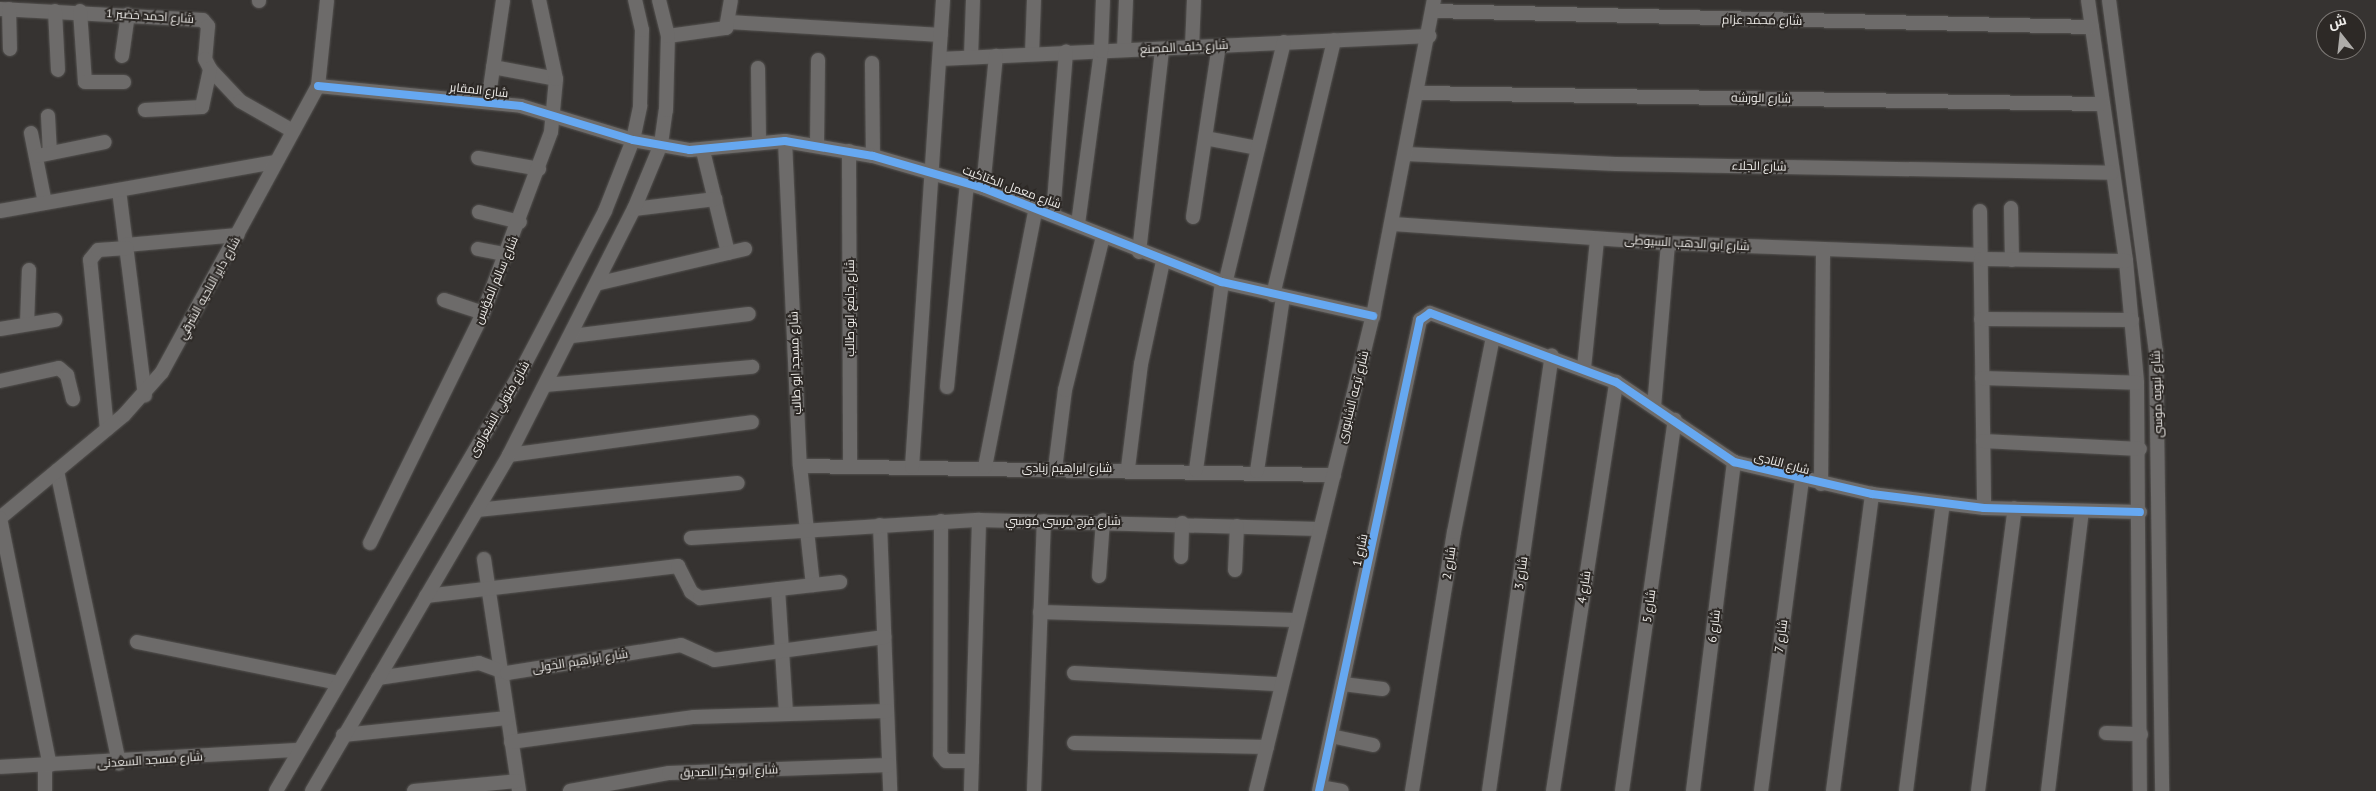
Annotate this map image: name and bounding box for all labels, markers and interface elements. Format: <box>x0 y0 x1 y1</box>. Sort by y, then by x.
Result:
street label: شارع احمد خضير 1 <box>106 6 194 26</box>
north arrow <box>2316 10 2366 60</box>
text: ش <box>2326 10 2348 33</box>
street label: شارع محمد عزام <box>1722 12 1802 28</box>
street label: شارع خلف المصنع <box>1139 37 1229 57</box>
street label: شارع المقابر <box>449 80 509 100</box>
street label: شارع الورشه <box>1731 90 1791 106</box>
street label: شارع الجلاء <box>1731 158 1787 174</box>
street label: شارع معمل الكتاكيت <box>961 162 1063 212</box>
street label: شارع ابو الدهب السيوطى <box>1624 233 1750 253</box>
street label: شارع داير الناحيه الشرقي <box>175 234 243 342</box>
street label: شارع سالم المؤنس <box>471 234 521 326</box>
street label: شارع جامع ابو طالب <box>843 259 857 357</box>
street label: شارع مسجد ابو طالب <box>786 311 804 415</box>
street label: شارع ترعه الشابورى <box>1335 349 1371 445</box>
street label: شارع نبويه موسى <box>2148 350 2166 438</box>
street label: شارع متولي الشعراوى <box>466 358 532 460</box>
street label: شارع النادى <box>1753 449 1811 477</box>
street label: شارع ابراهيم زبادى <box>1022 461 1112 475</box>
street label: شارع فرج مرسى موسي <box>1005 514 1121 528</box>
street label: شارع 1 <box>1350 532 1370 568</box>
street label: شارع 2 <box>1439 546 1459 580</box>
street label: شارع 3 <box>1512 556 1530 590</box>
street label: شارع 4 <box>1574 570 1594 604</box>
street label: شارع 5 <box>1640 589 1658 623</box>
street label: شارع 6 <box>1705 609 1723 643</box>
street label: شارع 7 <box>1772 619 1790 653</box>
street label: شارع ابراهيم الخولى <box>531 646 629 676</box>
street label: شارع مسجد السعدنى <box>97 749 203 771</box>
street label: شارع ابو بكر الصديق <box>680 762 778 780</box>

